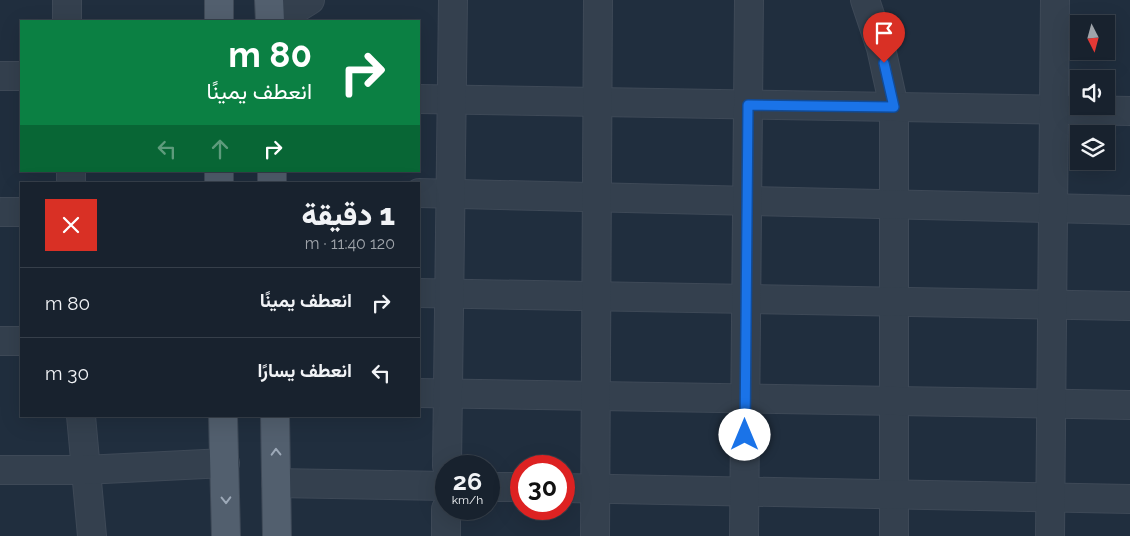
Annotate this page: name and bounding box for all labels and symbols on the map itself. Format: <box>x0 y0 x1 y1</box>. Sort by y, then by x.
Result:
pin <box>863 12 905 63</box>
north arrow <box>1070 15 1115 60</box>
position arrow <box>718 408 770 460</box>
one-way arrow <box>271 448 281 456</box>
speed limit sign: 30 <box>510 455 575 520</box>
one-way arrow <box>221 496 231 504</box>

